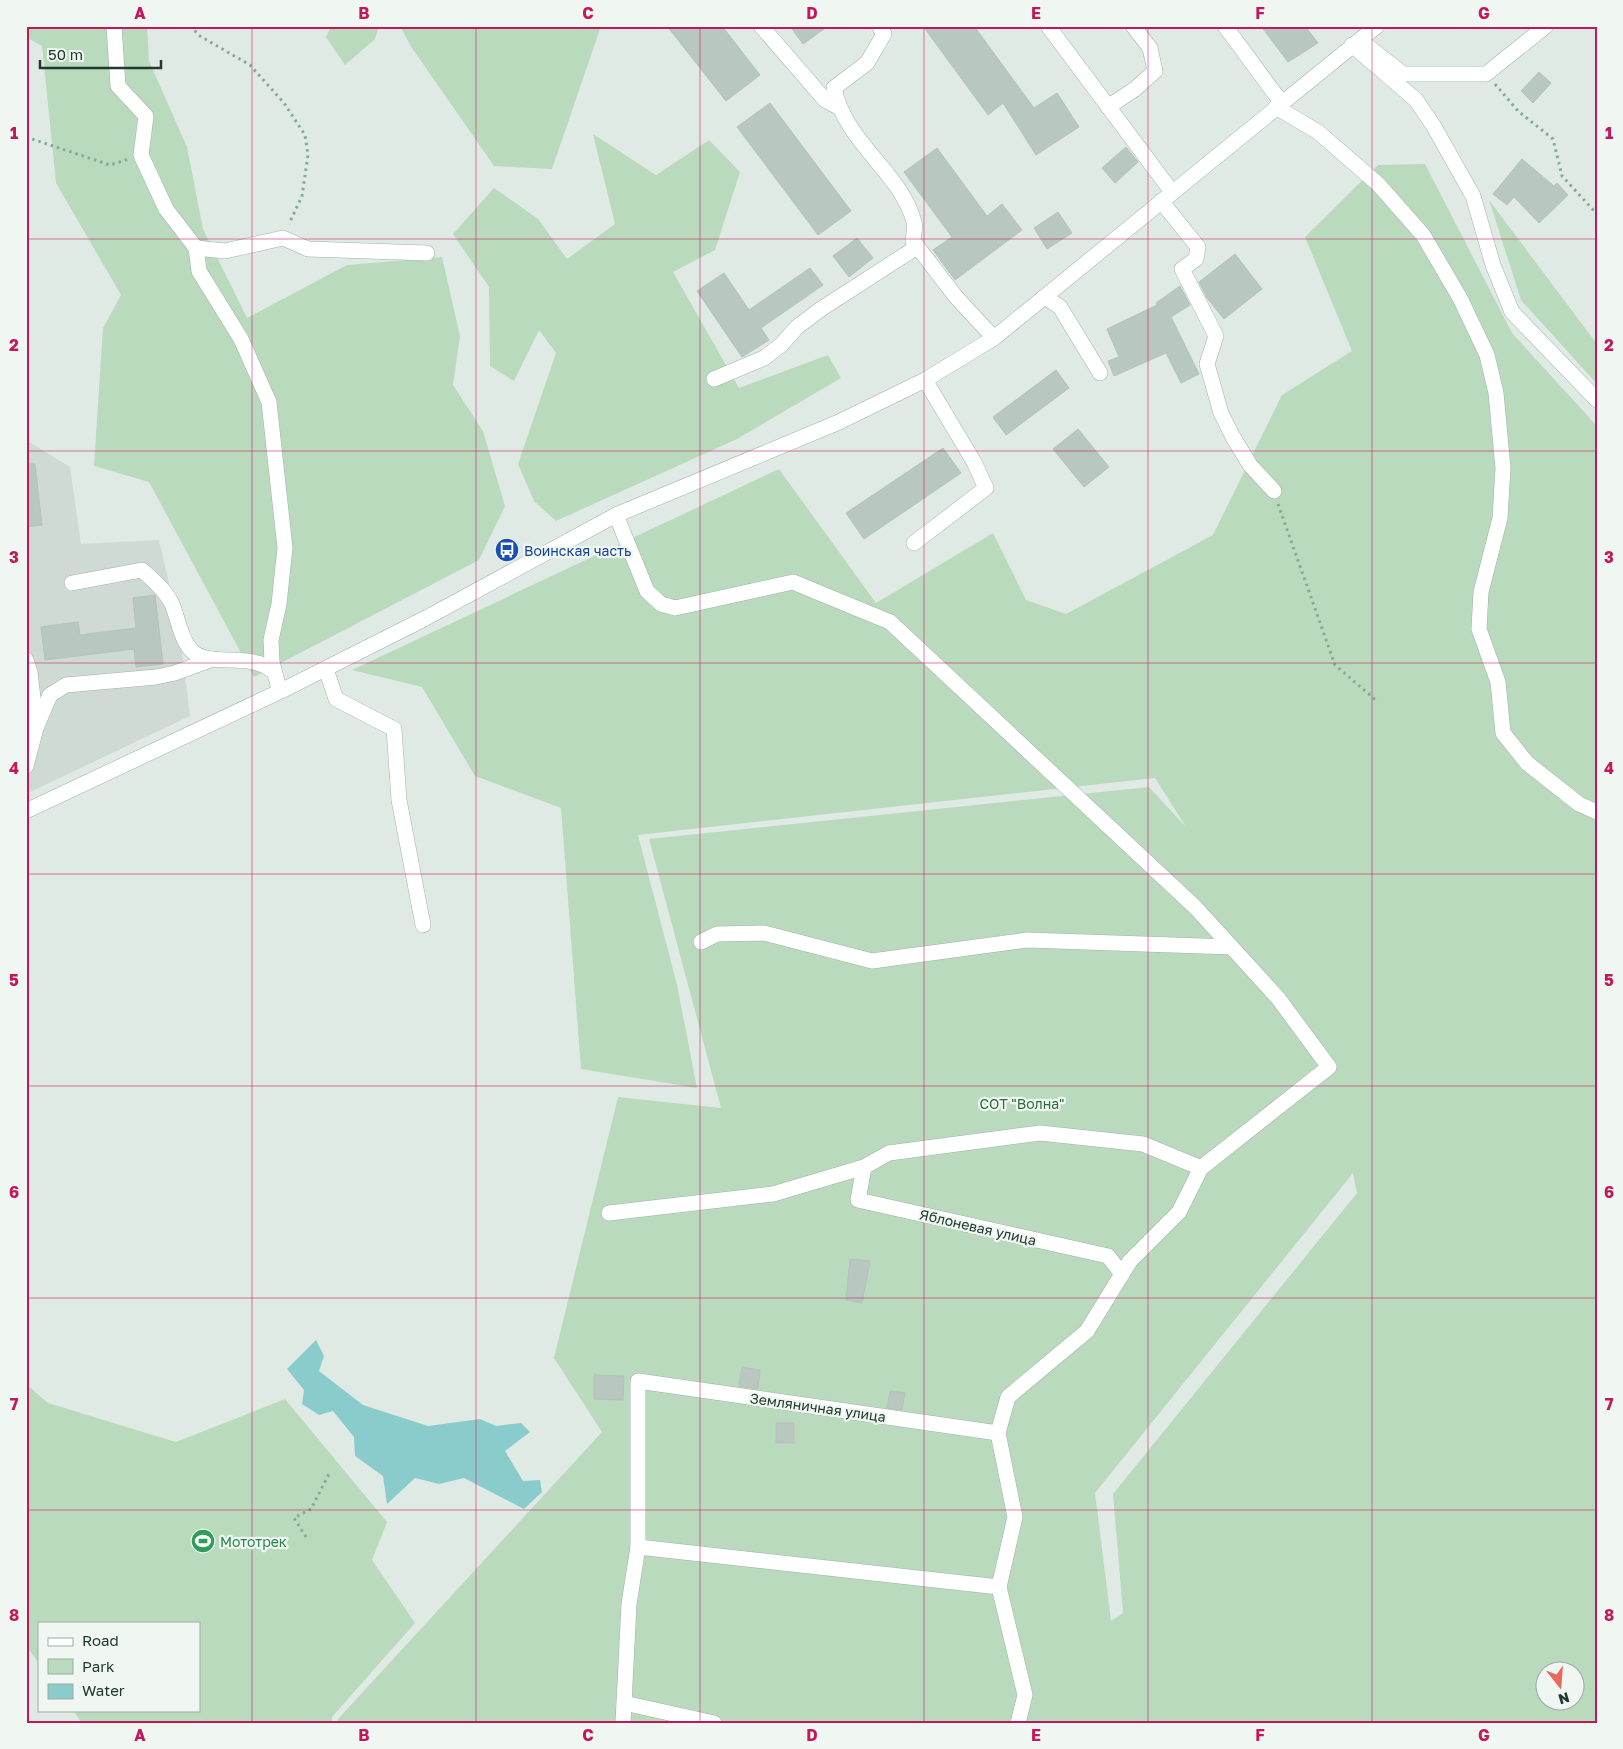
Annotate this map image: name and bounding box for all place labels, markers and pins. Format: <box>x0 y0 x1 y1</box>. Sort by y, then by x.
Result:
bus stop icon: Воинская часть <box>494 537 520 563</box>
place label: Воинская часть <box>524 542 631 559</box>
sports icon: Мототрек <box>190 1528 216 1554</box>
place label: Мототрек <box>220 1533 287 1550</box>

